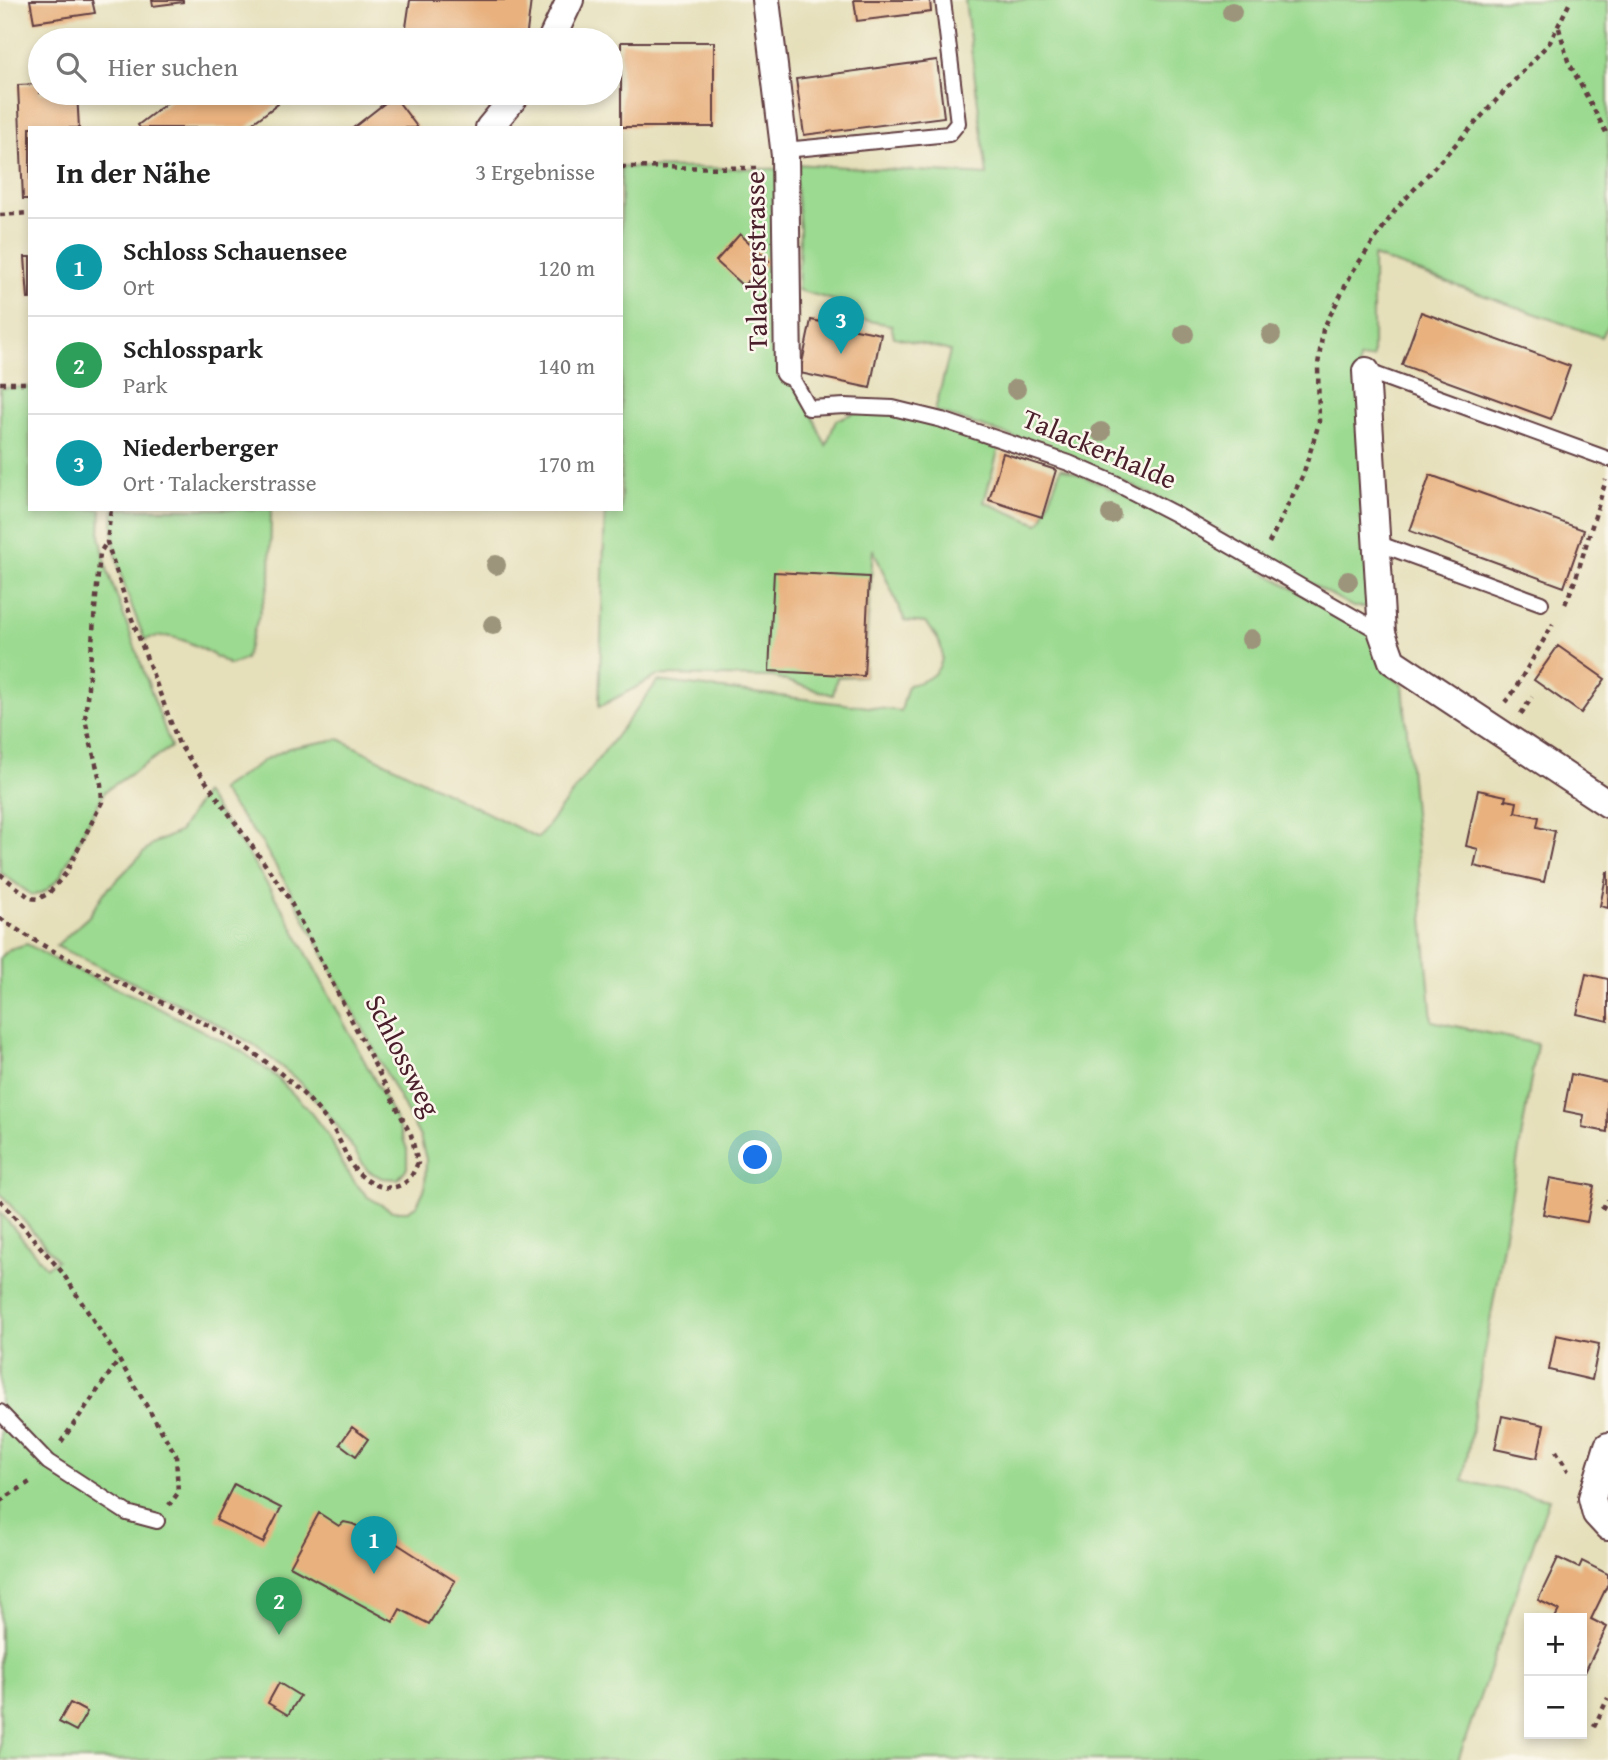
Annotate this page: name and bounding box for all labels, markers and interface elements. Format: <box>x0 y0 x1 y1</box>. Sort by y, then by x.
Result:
search box <box>28 28 623 105</box>
text: Hier suchen <box>108 47 238 86</box>
icon: search <box>52 48 90 86</box>
text: In der Nähe <box>56 150 211 194</box>
text: 3 Ergebnisse <box>475 155 595 188</box>
street label: Talackerstrasse <box>733 171 777 351</box>
text: Schloss Schauensee <box>123 231 347 270</box>
text: 1 <box>73 251 85 284</box>
text: 120 m <box>538 251 595 284</box>
text: Ort <box>123 270 155 303</box>
pin: 3 <box>818 296 864 354</box>
text: Schlosspark <box>123 329 263 368</box>
text: 2 <box>73 349 85 382</box>
text: 140 m <box>538 349 595 382</box>
text: Park <box>123 368 167 401</box>
street label: Talackerhalde <box>1016 397 1184 499</box>
text: Niederberger <box>123 427 278 466</box>
text: 3 <box>73 447 85 480</box>
text: 170 m <box>538 447 595 480</box>
text: Ort · Talackerstrasse <box>123 466 316 499</box>
street label: Schlossweg <box>356 987 452 1123</box>
your location <box>738 1140 772 1174</box>
pin: 1 <box>351 1516 397 1574</box>
pin: 2 <box>256 1577 302 1635</box>
map controls <box>1524 1613 1587 1739</box>
button: + <box>1524 1613 1587 1676</box>
button: − <box>1524 1676 1587 1739</box>

